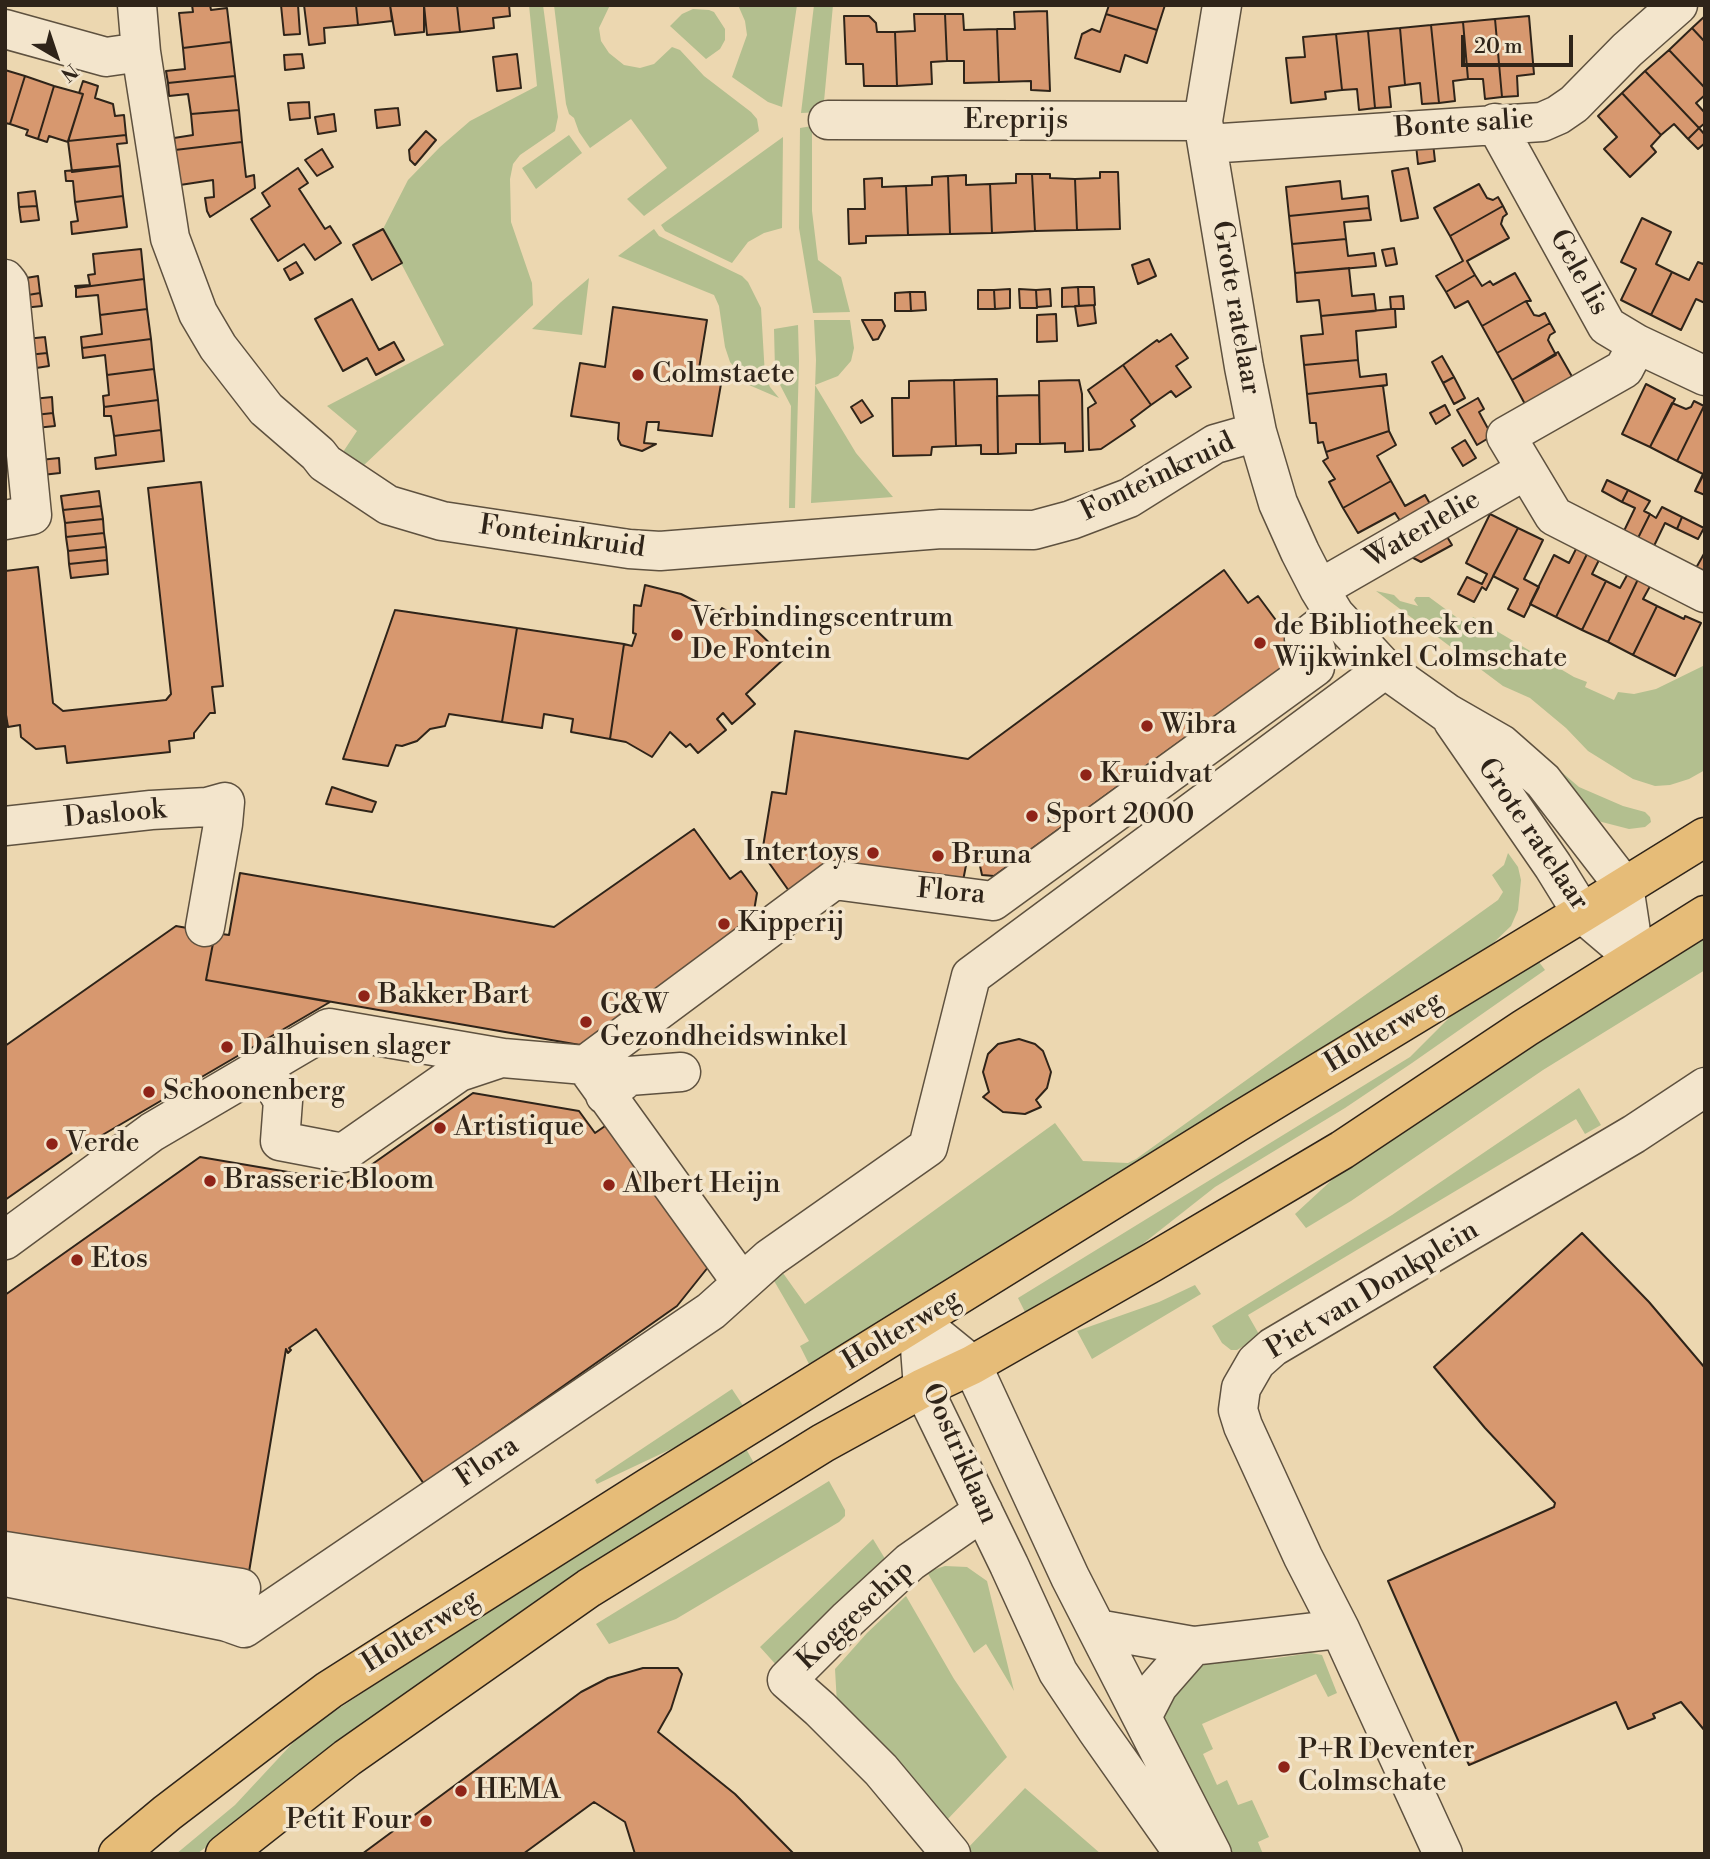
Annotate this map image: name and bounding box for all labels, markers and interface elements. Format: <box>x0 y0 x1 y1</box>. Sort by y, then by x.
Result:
north arrow <box>21 21 91 91</box>
scale bar <box>1465 21 1577 65</box>
text: 20 m <box>1474 34 1523 60</box>
text: N <box>56 58 83 86</box>
street label: Bonte salie <box>1393 103 1535 147</box>
street label: Ereprijs <box>964 104 1068 138</box>
street label: Grote ratelaar <box>1203 218 1267 398</box>
street label: Gele lis <box>1541 224 1615 322</box>
place label: Colmstaete <box>652 358 795 392</box>
marker: Colmstaete <box>630 367 646 383</box>
street label: Fonteinkruid <box>1076 426 1240 530</box>
street label: Waterlelie <box>1359 484 1487 576</box>
street label: Fonteinkruid <box>477 510 647 566</box>
place label: Verbindingscentrum De Fontein <box>691 602 953 668</box>
place label: de Bibliotheek en Wijkwinkel Colmschate <box>1274 610 1567 676</box>
marker: Verbindingscentrum De Fontein <box>669 627 685 643</box>
marker: de Bibliotheek en Wijkwinkel Colmschate <box>1252 635 1268 651</box>
place label: Wibra <box>1161 709 1237 743</box>
marker: Wibra <box>1139 718 1155 734</box>
street label: Grote ratelaar <box>1469 753 1595 917</box>
place label: Kruidvat <box>1100 758 1213 792</box>
marker: Kruidvat <box>1078 767 1094 783</box>
street label: Daslook <box>62 794 168 836</box>
place label: Sport 2000 <box>1046 799 1194 833</box>
marker: Sport 2000 <box>1024 808 1040 824</box>
place label: Intertoys <box>744 836 859 870</box>
place label: Bruna <box>952 839 1031 873</box>
marker: Intertoys <box>865 845 881 861</box>
marker: Bruna <box>930 848 946 864</box>
street label: Flora <box>915 873 987 913</box>
place label: Kipperij <box>738 907 845 941</box>
marker: Kipperij <box>716 916 732 932</box>
place label: Bakker Bart <box>378 979 530 1013</box>
street label: Holterweg <box>1319 985 1449 1081</box>
marker: Bakker Bart <box>356 988 372 1004</box>
place label: G&W Gezondheidswinkel <box>600 989 847 1055</box>
marker: G&W Gezondheidswinkel <box>578 1014 594 1030</box>
place label: Dalhuisen slager <box>241 1030 451 1064</box>
marker: Dalhuisen slager <box>219 1039 235 1055</box>
place label: Schoonenberg <box>163 1075 345 1109</box>
marker: Schoonenberg <box>141 1084 157 1100</box>
place label: Artistique <box>454 1111 584 1145</box>
marker: Artistique <box>432 1120 448 1136</box>
place label: Verde <box>66 1127 140 1161</box>
marker: Verde <box>44 1136 60 1152</box>
place label: Brasserie Bloom <box>224 1164 434 1198</box>
place label: Albert Heijn <box>623 1168 780 1202</box>
marker: Brasserie Bloom <box>202 1173 218 1189</box>
marker: Albert Heijn <box>601 1177 617 1193</box>
street label: Piet van Donkplein <box>1261 1214 1485 1368</box>
place label: Etos <box>91 1243 148 1277</box>
marker: Etos <box>69 1252 85 1268</box>
street label: Holterweg <box>837 1283 967 1379</box>
street label: Oostriklaan <box>913 1379 1005 1529</box>
street label: Flora <box>450 1430 526 1496</box>
street label: Koggeschip <box>791 1554 921 1678</box>
street label: Holterweg <box>356 1583 486 1681</box>
place label: P+R Deventer Colmschate <box>1298 1734 1474 1800</box>
marker: P+R Deventer Colmschate <box>1276 1759 1292 1775</box>
place label: HEMA <box>475 1774 561 1808</box>
marker: HEMA <box>453 1783 469 1799</box>
place label: Petit Four <box>286 1804 412 1838</box>
marker: Petit Four <box>418 1813 434 1829</box>

